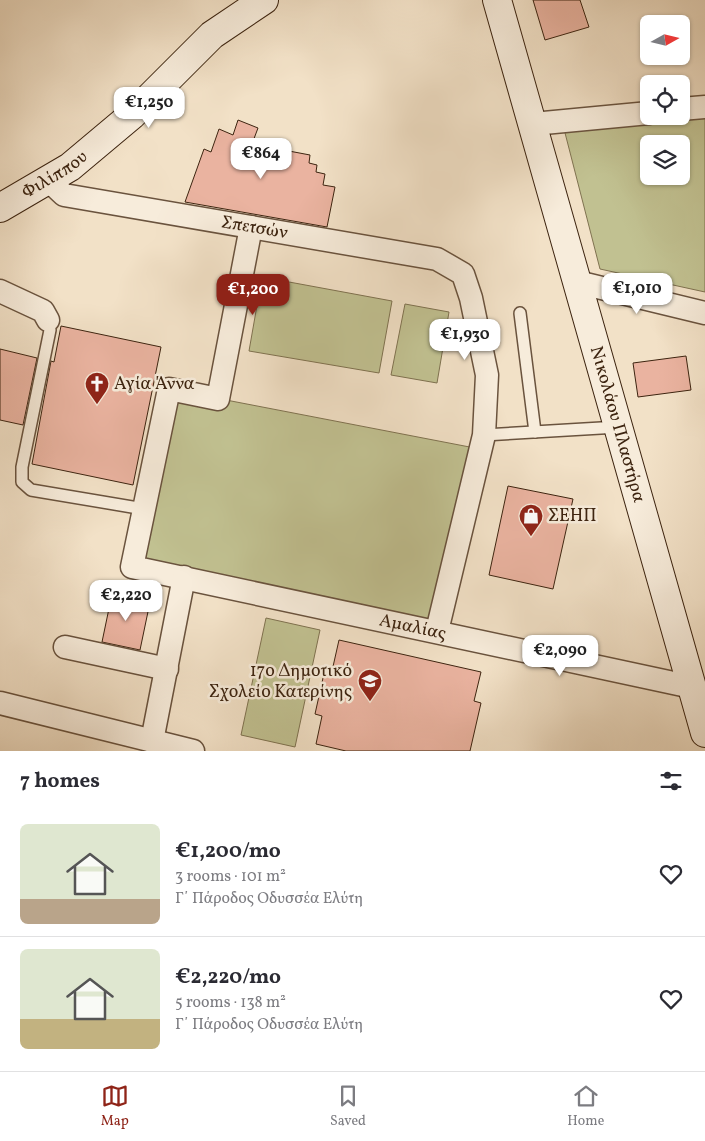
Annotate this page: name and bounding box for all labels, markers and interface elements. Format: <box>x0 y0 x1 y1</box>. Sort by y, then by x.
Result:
north arrow <box>640 15 690 65</box>
map controls <box>640 15 690 185</box>
button: locate <box>640 75 690 125</box>
pin: €1,250 <box>108 86 190 129</box>
text: €1,250 <box>125 92 173 114</box>
button: layers <box>640 135 690 185</box>
pin: €864 <box>231 138 291 180</box>
text: €864 <box>242 143 280 165</box>
street label: Φιλίππου <box>17 145 93 205</box>
street label: Σπετσών <box>219 210 290 246</box>
pin: €1,010 <box>596 272 678 315</box>
pin: €1,200 <box>212 274 294 316</box>
text: €1,010 <box>613 278 662 300</box>
text: €1,200 <box>228 279 278 301</box>
pin: €1,930 <box>424 318 506 361</box>
text: €1,930 <box>440 324 490 346</box>
street label: Νικολάου Πλαστήρα <box>583 343 652 506</box>
church icon: Αγία Άννα <box>84 371 110 405</box>
place label: Αγία Άννα <box>114 372 195 397</box>
shop icon: ΣΕΗΠ <box>518 503 544 537</box>
place label: ΣΕΗΠ <box>548 504 597 529</box>
pin: €2,220 <box>85 580 167 622</box>
text: €2,220 <box>100 585 152 607</box>
street label: Αμαλίας <box>377 608 449 646</box>
pin: €2,090 <box>519 634 601 677</box>
text: €2,090 <box>533 640 587 662</box>
place label: 17ο Δημοτικό Σχολείο Κατερίνης <box>209 659 352 705</box>
school or university icon: 17ο Δημοτικό Σχολείο Κατερίνης <box>357 668 383 702</box>
text: 7 homes <box>20 767 100 796</box>
icon: filters <box>657 767 685 795</box>
text: €1,200/mo <box>175 837 281 866</box>
icon: home <box>60 844 120 904</box>
icon: heart <box>657 860 685 888</box>
text: 3 rooms · 101 m² <box>175 866 286 888</box>
text: Γ΄ Πάροδος Οδυσσέα Ελύτη <box>175 888 363 910</box>
text: €2,220/mo <box>175 963 281 992</box>
icon: home <box>60 969 120 1029</box>
icon: heart <box>657 985 685 1013</box>
text: 5 rooms · 138 m² <box>175 992 286 1014</box>
text: Γ΄ Πάροδος Οδυσσέα Ελύτη <box>175 1014 363 1036</box>
tab: Map <box>101 1082 129 1131</box>
tab: Saved <box>330 1082 366 1131</box>
tab: Home <box>567 1082 604 1131</box>

